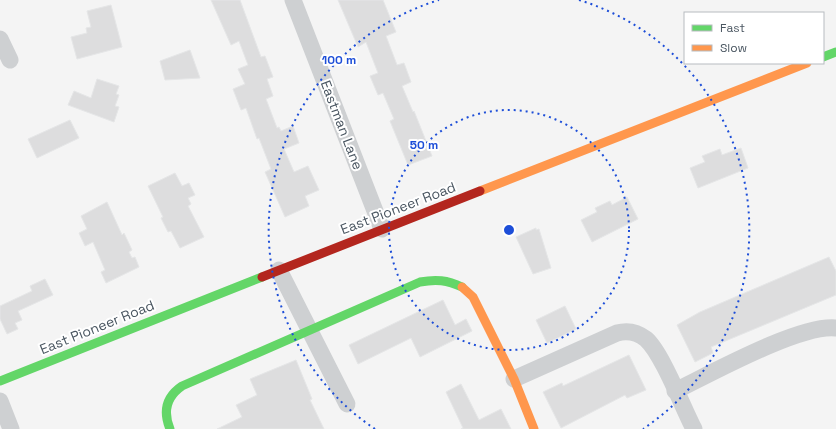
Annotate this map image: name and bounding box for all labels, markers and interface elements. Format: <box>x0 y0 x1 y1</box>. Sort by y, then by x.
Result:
legend <box>684 12 824 64</box>
text: Fast <box>720 20 745 36</box>
text: Slow <box>720 40 747 56</box>
text: 100 m <box>322 52 356 68</box>
street label: Eastman Lane <box>317 78 367 172</box>
text: 50 m <box>410 137 438 153</box>
street label: East Pioneer Road <box>338 178 458 238</box>
centre of rings <box>502 223 516 237</box>
street label: East Pioneer Road <box>37 296 157 358</box>

